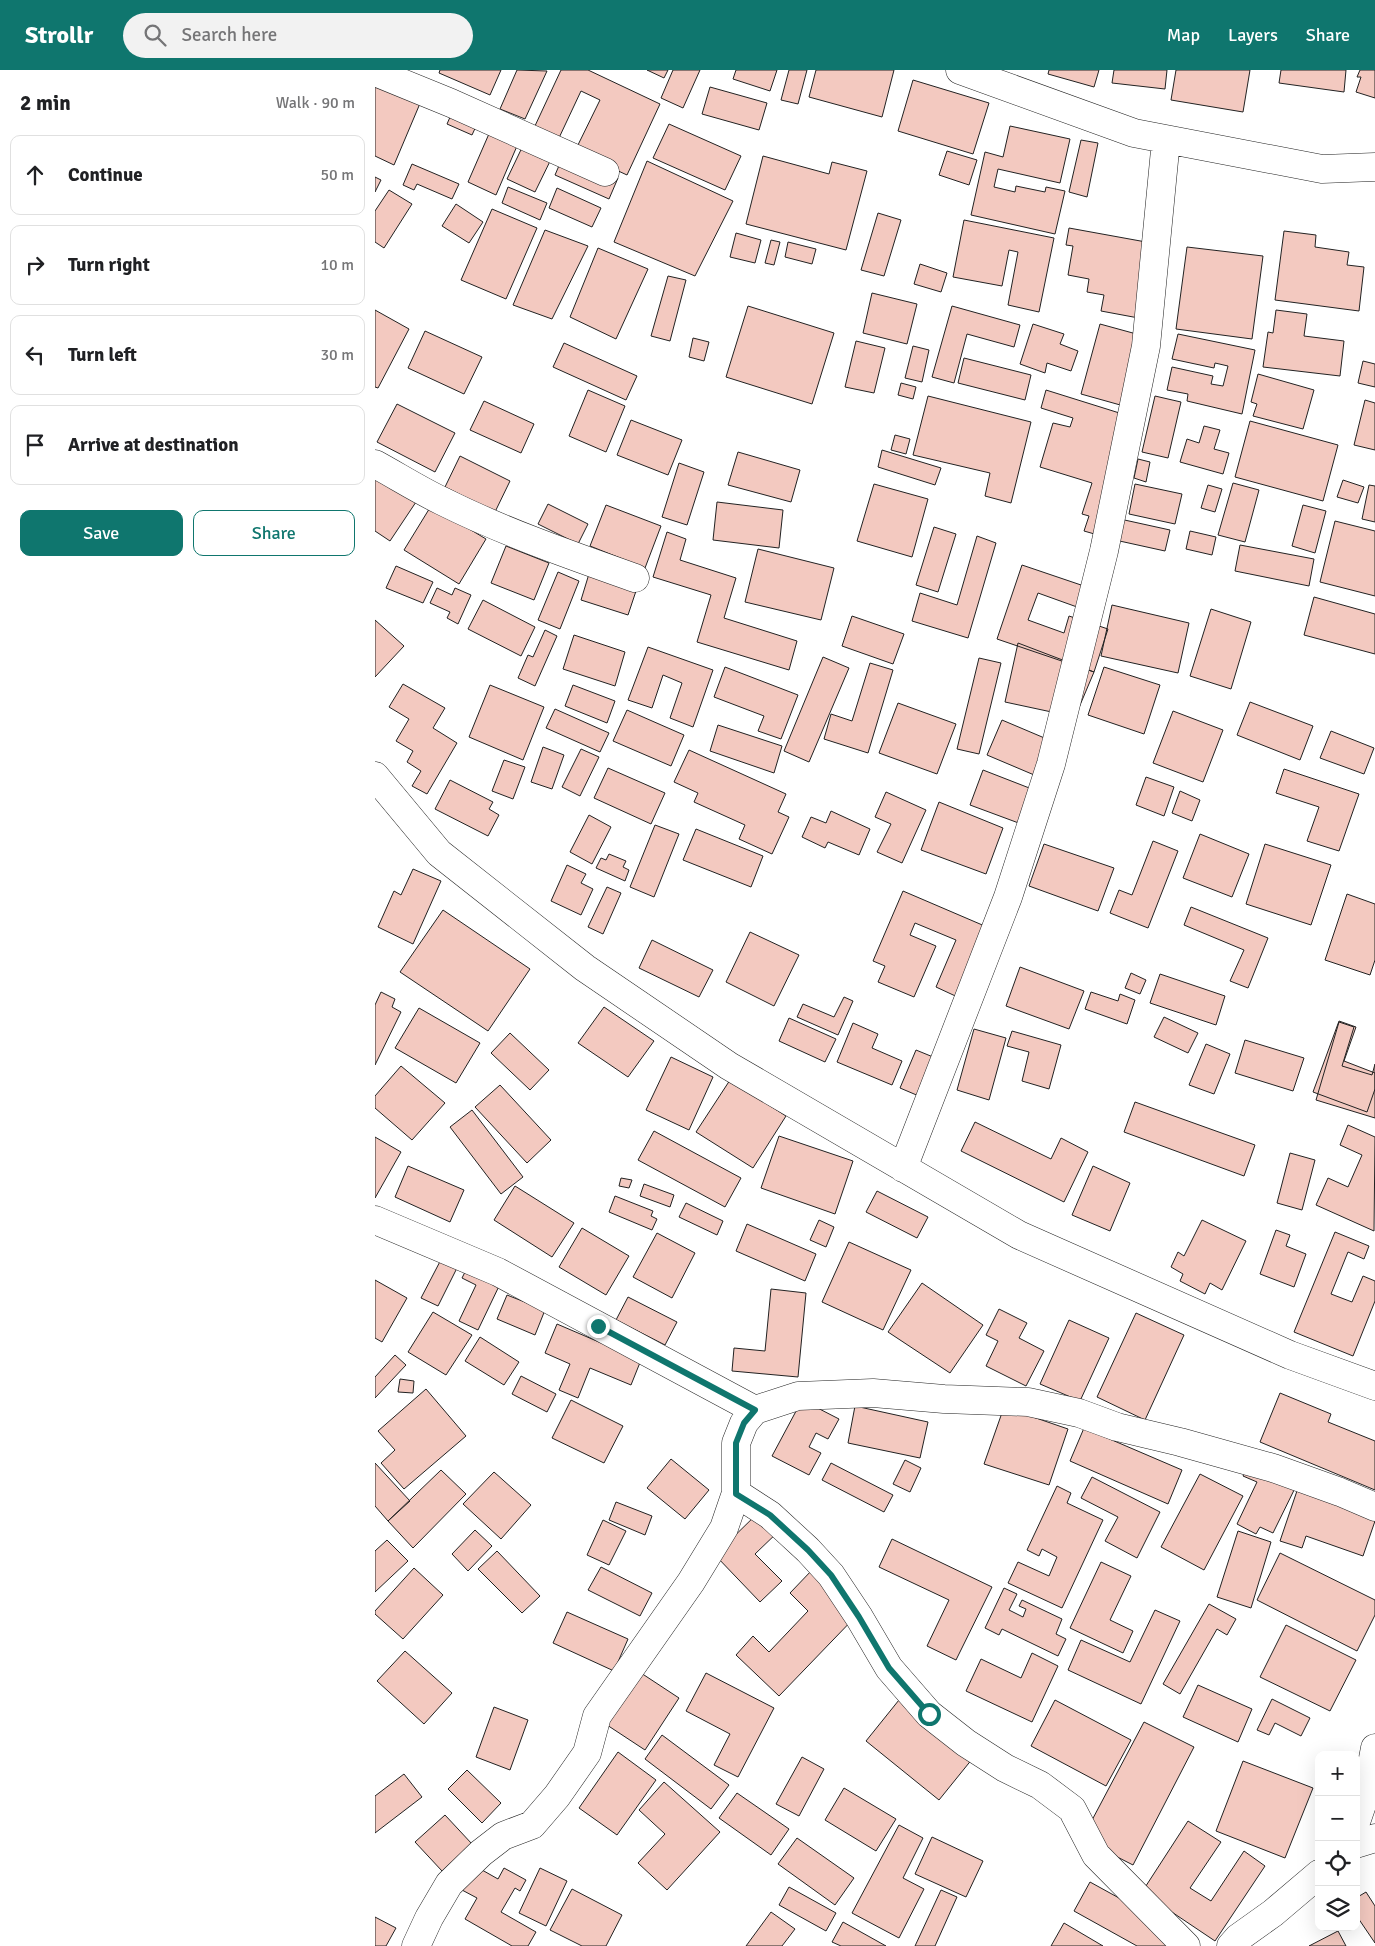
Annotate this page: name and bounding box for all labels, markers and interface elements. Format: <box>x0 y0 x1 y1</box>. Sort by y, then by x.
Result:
search box <box>123 13 473 58</box>
text: Strollr <box>25 20 93 50</box>
icon: search <box>141 21 169 49</box>
text: Search here <box>181 23 277 47</box>
text: Map <box>1167 24 1200 46</box>
text: Layers <box>1228 24 1278 46</box>
text: Share <box>1306 24 1350 46</box>
text: 2 min <box>20 90 71 116</box>
text: Walk · 90 m <box>276 93 355 113</box>
icon: ahead <box>21 161 49 189</box>
text: Continue <box>68 163 143 187</box>
text: 50 m <box>320 165 354 185</box>
icon: right <box>21 251 49 279</box>
text: Turn right <box>68 253 150 277</box>
text: 10 m <box>320 255 354 275</box>
icon: left <box>21 341 49 369</box>
text: Turn left <box>68 343 137 367</box>
text: 30 m <box>320 345 354 365</box>
icon: arrive <box>21 431 49 459</box>
text: Arrive at destination <box>68 433 239 457</box>
button: Save <box>20 510 183 556</box>
button: Share <box>193 510 355 556</box>
route end <box>587 1315 610 1338</box>
route start <box>918 1703 941 1726</box>
map controls <box>1315 1751 1360 1931</box>
button: + <box>1315 1751 1360 1796</box>
button: − <box>1315 1796 1360 1841</box>
button: locate <box>1315 1841 1360 1886</box>
button: layers <box>1315 1886 1360 1931</box>

